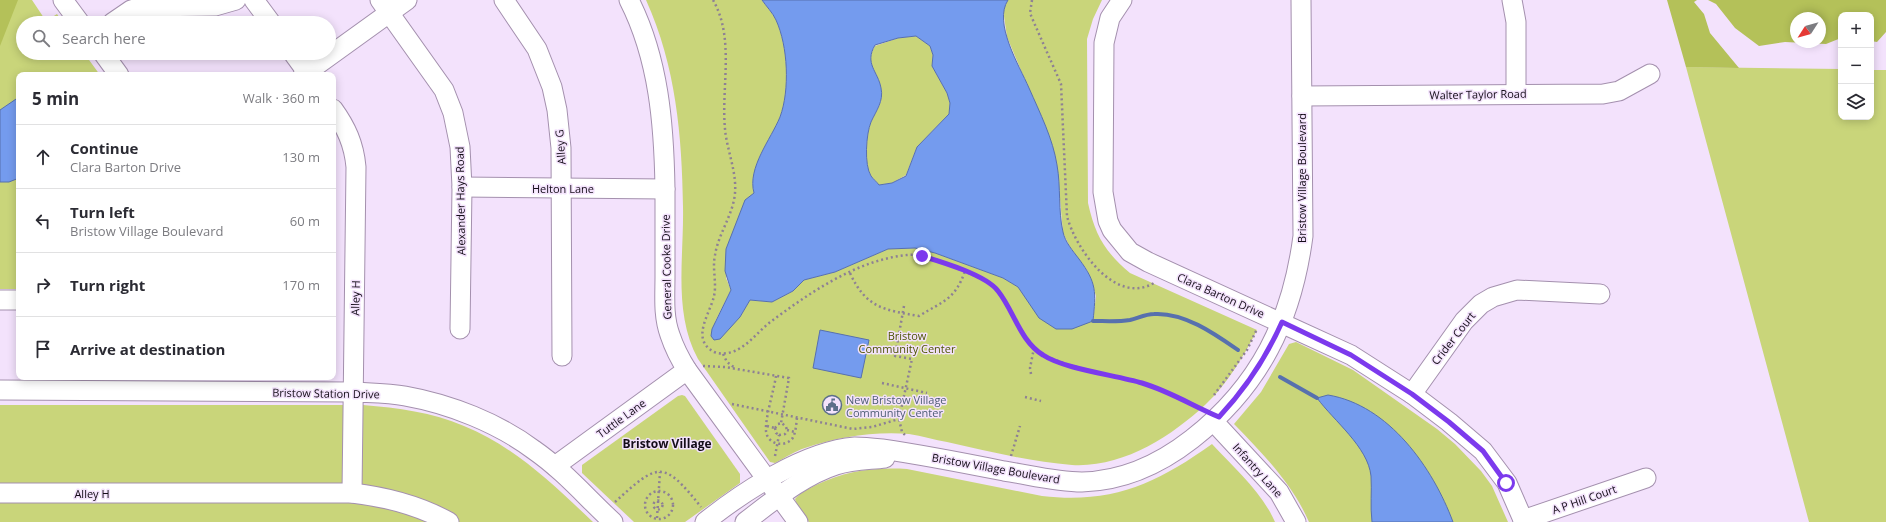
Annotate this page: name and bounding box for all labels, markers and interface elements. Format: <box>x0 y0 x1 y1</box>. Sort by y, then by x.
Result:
north arrow <box>1790 12 1826 48</box>
map controls <box>1838 12 1874 120</box>
button: + <box>1838 12 1874 48</box>
search box <box>16 16 336 60</box>
icon: search <box>30 27 52 49</box>
text: Search here <box>62 28 146 48</box>
button: − <box>1838 48 1874 84</box>
button: layers <box>1838 84 1874 120</box>
street label: Walter Taylor Road <box>1429 86 1527 102</box>
text: 5 min <box>32 87 79 110</box>
text: Walk · 360 m <box>243 89 320 107</box>
street label: Bristow Village Boulevard <box>1294 113 1309 243</box>
street label: Alley G <box>551 129 569 165</box>
text: Continue <box>70 138 138 158</box>
icon: ahead <box>32 146 54 168</box>
street label: Alexander Hays Road <box>452 146 468 256</box>
text: 130 m <box>282 148 320 166</box>
text: Clara Barton Drive <box>70 158 181 176</box>
street label: Helton Lane <box>532 181 594 196</box>
text: Turn left <box>70 202 135 222</box>
icon: left <box>32 210 54 232</box>
text: 60 m <box>290 212 320 230</box>
street label: General Cooke Drive <box>658 214 674 320</box>
text: Bristow Village Boulevard <box>70 222 223 240</box>
route end <box>913 247 931 265</box>
street label: Clara Barton Drive <box>1175 269 1267 321</box>
icon: right <box>32 274 54 296</box>
text: Turn right <box>70 275 145 295</box>
text: 170 m <box>282 276 320 294</box>
street label: Alley H <box>347 280 363 316</box>
street label: Crider Court <box>1428 308 1478 368</box>
park label: Bristow Community Center <box>859 328 956 356</box>
icon: arrive <box>32 338 54 360</box>
text: Arrive at destination <box>70 339 225 359</box>
street label: Bristow Station Drive <box>272 385 380 401</box>
place label: New Bristow Village Community Center <box>846 392 947 420</box>
public building icon: New Bristow Village Community Center <box>821 394 843 416</box>
street label: Tuttle Lane <box>593 395 649 441</box>
district label: Bristow Village <box>622 435 712 452</box>
street label: Infantry Lane <box>1230 440 1286 500</box>
street label: Bristow Village Boulevard <box>931 449 1061 487</box>
route start <box>1497 474 1515 492</box>
street label: A P Hill Court <box>1550 481 1618 517</box>
street label: Alley H <box>74 486 110 501</box>

